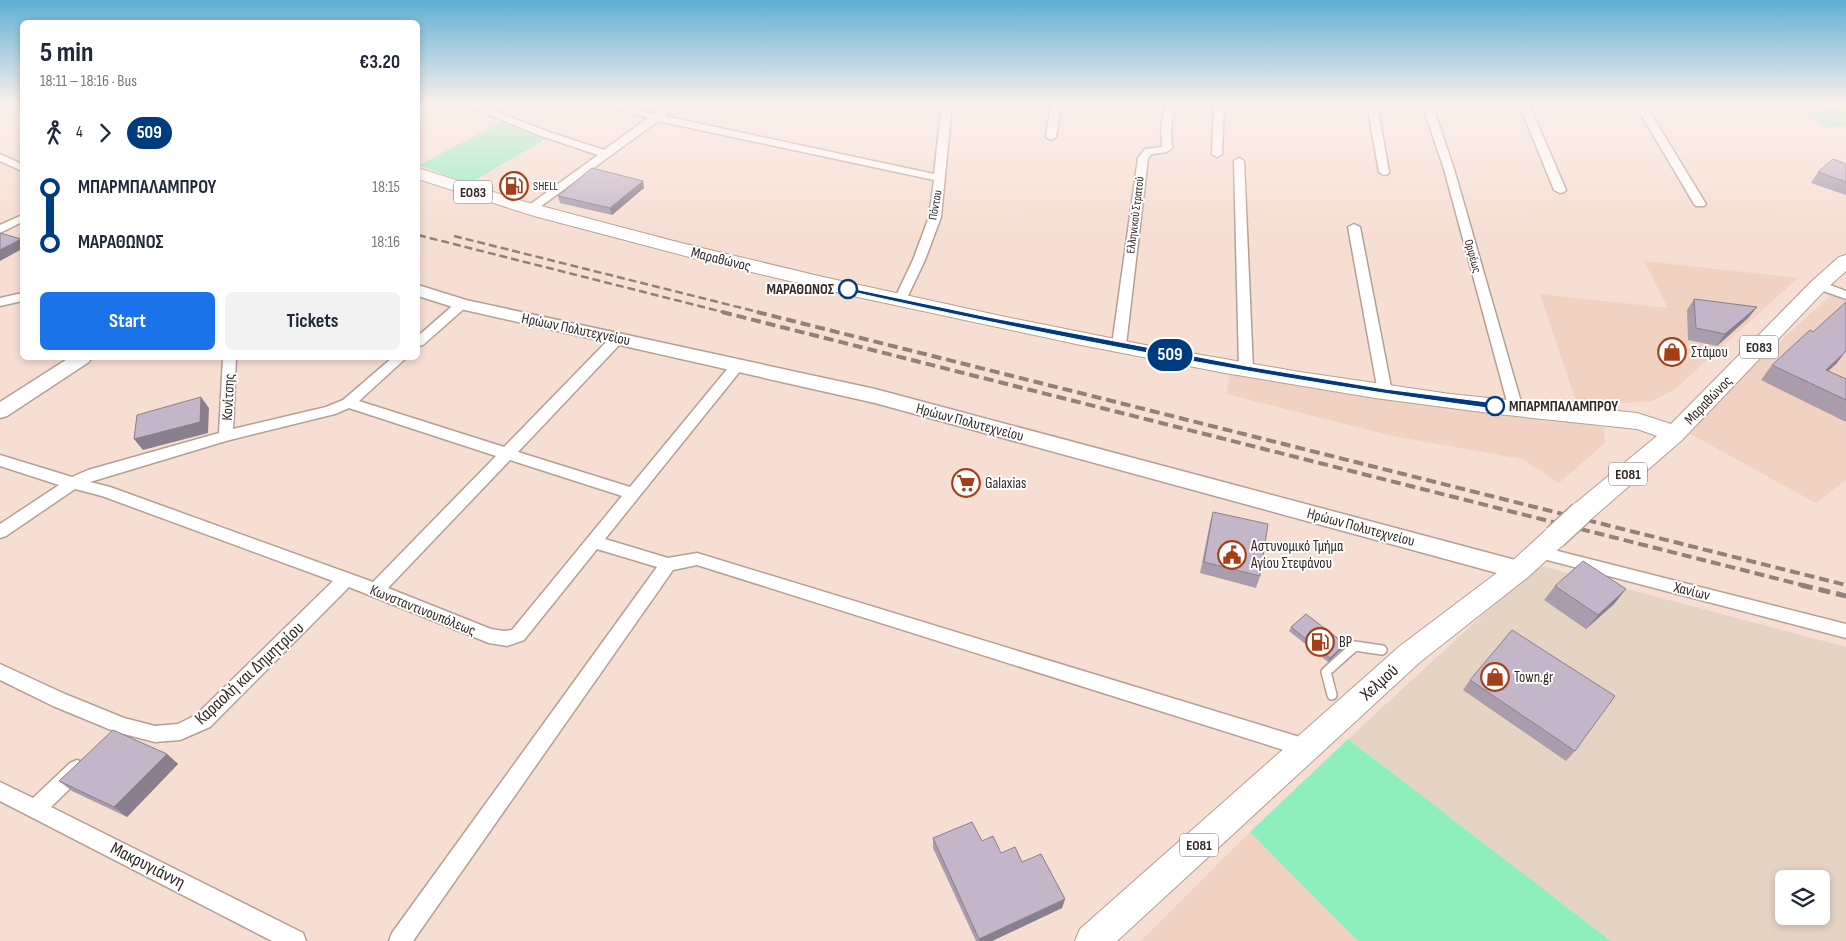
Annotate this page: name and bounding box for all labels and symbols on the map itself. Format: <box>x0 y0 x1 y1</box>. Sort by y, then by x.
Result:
fuel station icon: SHELL <box>499 171 529 201</box>
street label: Ελληνικού Στρατού <box>1123 176 1148 254</box>
place label: SHELL <box>533 179 559 194</box>
road number: ΕΟ83 <box>454 180 492 203</box>
street label: Πόντου <box>925 189 946 221</box>
street label: Ορφέως <box>1461 238 1485 275</box>
street label: Μαραθώνος <box>689 243 753 276</box>
marker: ΜΑΡΑΘΩΝΟΣ <box>838 279 858 299</box>
place label: ΜΑΡΑΘΩΝΟΣ <box>766 280 834 299</box>
street label: Ηρώων Πολυτεχνείου <box>520 309 632 350</box>
road number: ΕΟ83 <box>1740 336 1778 358</box>
shop icon: Στάμου <box>1657 337 1687 367</box>
line badge: 509 <box>1141 339 1199 371</box>
place label: Στάμου <box>1691 343 1728 362</box>
street label: Μαραθώνος <box>1680 372 1736 429</box>
street label: Κονίτσης <box>218 373 239 421</box>
marker: ΜΠΑΡΜΠΑΛΑΜΠΡΟΥ <box>1485 396 1505 416</box>
place label: ΜΠΑΡΜΠΑΛΑΜΠΡΟΥ <box>1509 397 1618 416</box>
street label: Ηρώων Πολυτεχνείου <box>914 399 1026 446</box>
road number: ΕΟ81 <box>1609 462 1647 486</box>
supermarket icon: Galaxias <box>951 468 981 498</box>
place label: Galaxias <box>985 474 1026 493</box>
street label: Ηρώων Πολυτεχνείου <box>1305 504 1417 551</box>
place label: Αστυνομικό Τμήμα Αγίου Στεφάνου <box>1250 537 1344 573</box>
public building icon: Αστυνομικό Τμήμα Αγίου Στεφάνου <box>1217 540 1247 570</box>
street label: Χανίων <box>1671 578 1712 605</box>
street label: Κωνσταντινουπόλεως <box>367 581 479 640</box>
street label: Καραολή και Δημητρίου <box>190 617 308 729</box>
fuel station icon: BP <box>1305 627 1335 657</box>
place label: BP <box>1339 633 1352 652</box>
street label: Χελμού <box>1355 660 1403 706</box>
shop icon: Town.gr <box>1480 662 1510 692</box>
place label: Town.gr <box>1514 668 1554 687</box>
road number: ΕΟ81 <box>1180 834 1218 856</box>
street label: Μακρυγιάννη <box>107 838 189 893</box>

